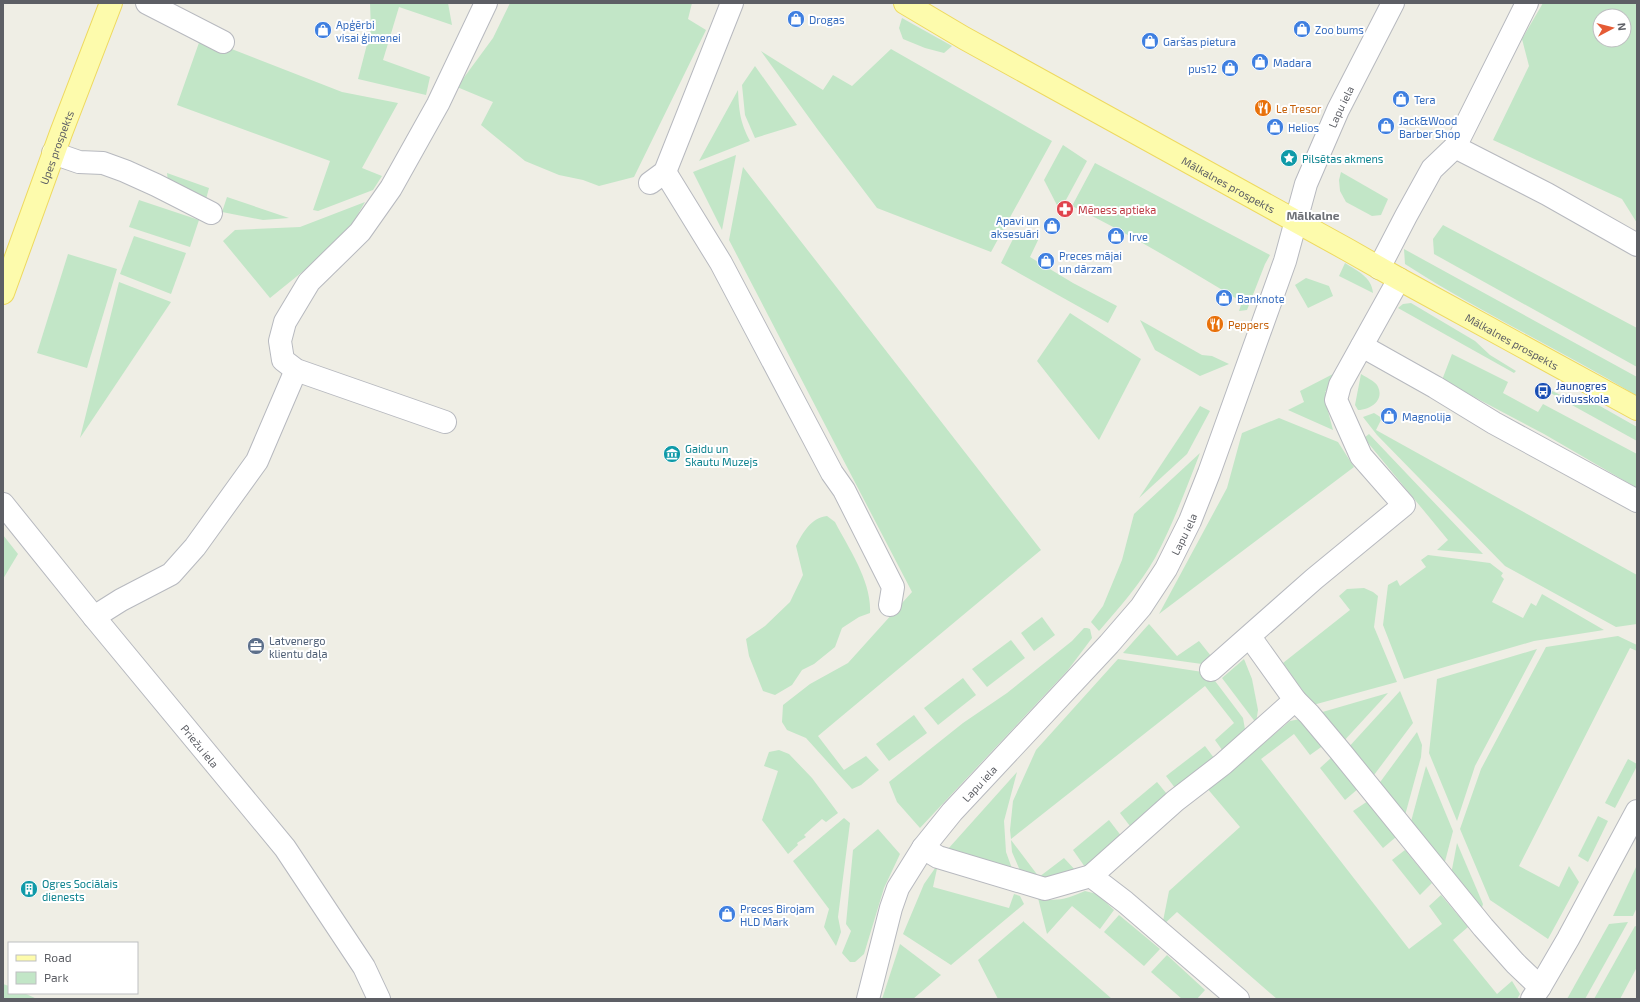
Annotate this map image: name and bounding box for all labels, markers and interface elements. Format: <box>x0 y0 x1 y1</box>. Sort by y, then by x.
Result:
north arrow <box>1592 8 1632 48</box>
shop icon: Drogas <box>786 9 806 29</box>
place label: Drogas <box>809 13 845 26</box>
place label: Apģērbi visai ģimenei <box>336 18 401 44</box>
shop icon: Zoo bums <box>1292 19 1312 39</box>
shop icon: Apģērbi visai ģimenei <box>313 20 333 40</box>
text: N <box>1615 22 1629 32</box>
place label: Zoo bums <box>1315 23 1364 36</box>
shop icon: Garšas pietura <box>1140 31 1160 51</box>
place label: Garšas pietura <box>1163 35 1236 48</box>
shop icon: Madara <box>1250 52 1270 72</box>
place label: Madara <box>1273 56 1311 69</box>
shop icon: pus12 <box>1220 58 1240 78</box>
place label: pus12 <box>1188 62 1217 75</box>
street label: Lapu iela <box>1325 83 1356 129</box>
shop icon: Tera <box>1391 89 1411 109</box>
place label: Tera <box>1414 93 1436 106</box>
restaurant icon: Le Tresor <box>1253 98 1273 118</box>
place label: Le Tresor <box>1276 102 1322 115</box>
street label: Upes prospekts <box>36 108 76 186</box>
place label: Jack&Wood Barber Shop <box>1399 114 1460 140</box>
shop icon: Jack&Wood Barber Shop <box>1376 116 1396 136</box>
shop icon: Helios <box>1265 117 1285 137</box>
place label: Helios <box>1288 121 1319 134</box>
place icon: Pilsētas akmens <box>1279 148 1299 168</box>
place label: Pilsētas akmens <box>1302 152 1384 165</box>
street label: Mālkalnes prospekts <box>1180 153 1278 215</box>
pharmacy icon: Mēness aptieka <box>1055 199 1075 219</box>
place label: Mēness aptieka <box>1078 203 1156 216</box>
district label: Mālkalne <box>1286 208 1340 222</box>
place label: Apavi un aksesuāri <box>991 214 1039 240</box>
shop icon: Apavi un aksesuāri <box>1042 216 1062 236</box>
shop icon: Irve <box>1106 226 1126 246</box>
place label: Irve <box>1129 230 1148 243</box>
place label: Preces mājai un dārzam <box>1059 249 1122 275</box>
shop icon: Preces mājai un dārzam <box>1036 251 1056 271</box>
shop icon: Banknote <box>1214 288 1234 308</box>
place label: Banknote <box>1237 292 1285 305</box>
street label: Mālkalnes prospekts <box>1463 310 1562 372</box>
restaurant icon: Peppers <box>1205 314 1225 334</box>
place label: Peppers <box>1228 318 1269 331</box>
place label: Jaunogres vidusskola <box>1556 379 1609 405</box>
bus stop icon: Jaunogres vidusskola <box>1533 381 1553 401</box>
shop icon: Magnolija <box>1379 406 1399 426</box>
place label: Magnolija <box>1402 410 1451 424</box>
place label: Gaidu un Skautu Muzejs <box>685 442 758 469</box>
museum icon: Gaidu un Skautu Muzejs <box>662 444 682 464</box>
street label: Lapu iela <box>1168 511 1199 557</box>
place label: Latvenergo klientu daļa <box>269 634 327 662</box>
office icon: Latvenergo klientu daļa <box>246 636 266 656</box>
street label: Priežu iela <box>179 721 222 770</box>
street label: Lapu iela <box>959 762 999 804</box>
place label: Ogres Sociālais dienests <box>42 877 118 903</box>
building icon: Ogres Sociālais dienests <box>19 879 39 899</box>
place label: Preces Birojam HLD Mark <box>740 902 814 928</box>
shop icon: Preces Birojam HLD Mark <box>717 904 737 924</box>
legend <box>8 942 138 994</box>
text: Road <box>44 950 72 964</box>
text: Park <box>44 970 69 984</box>

